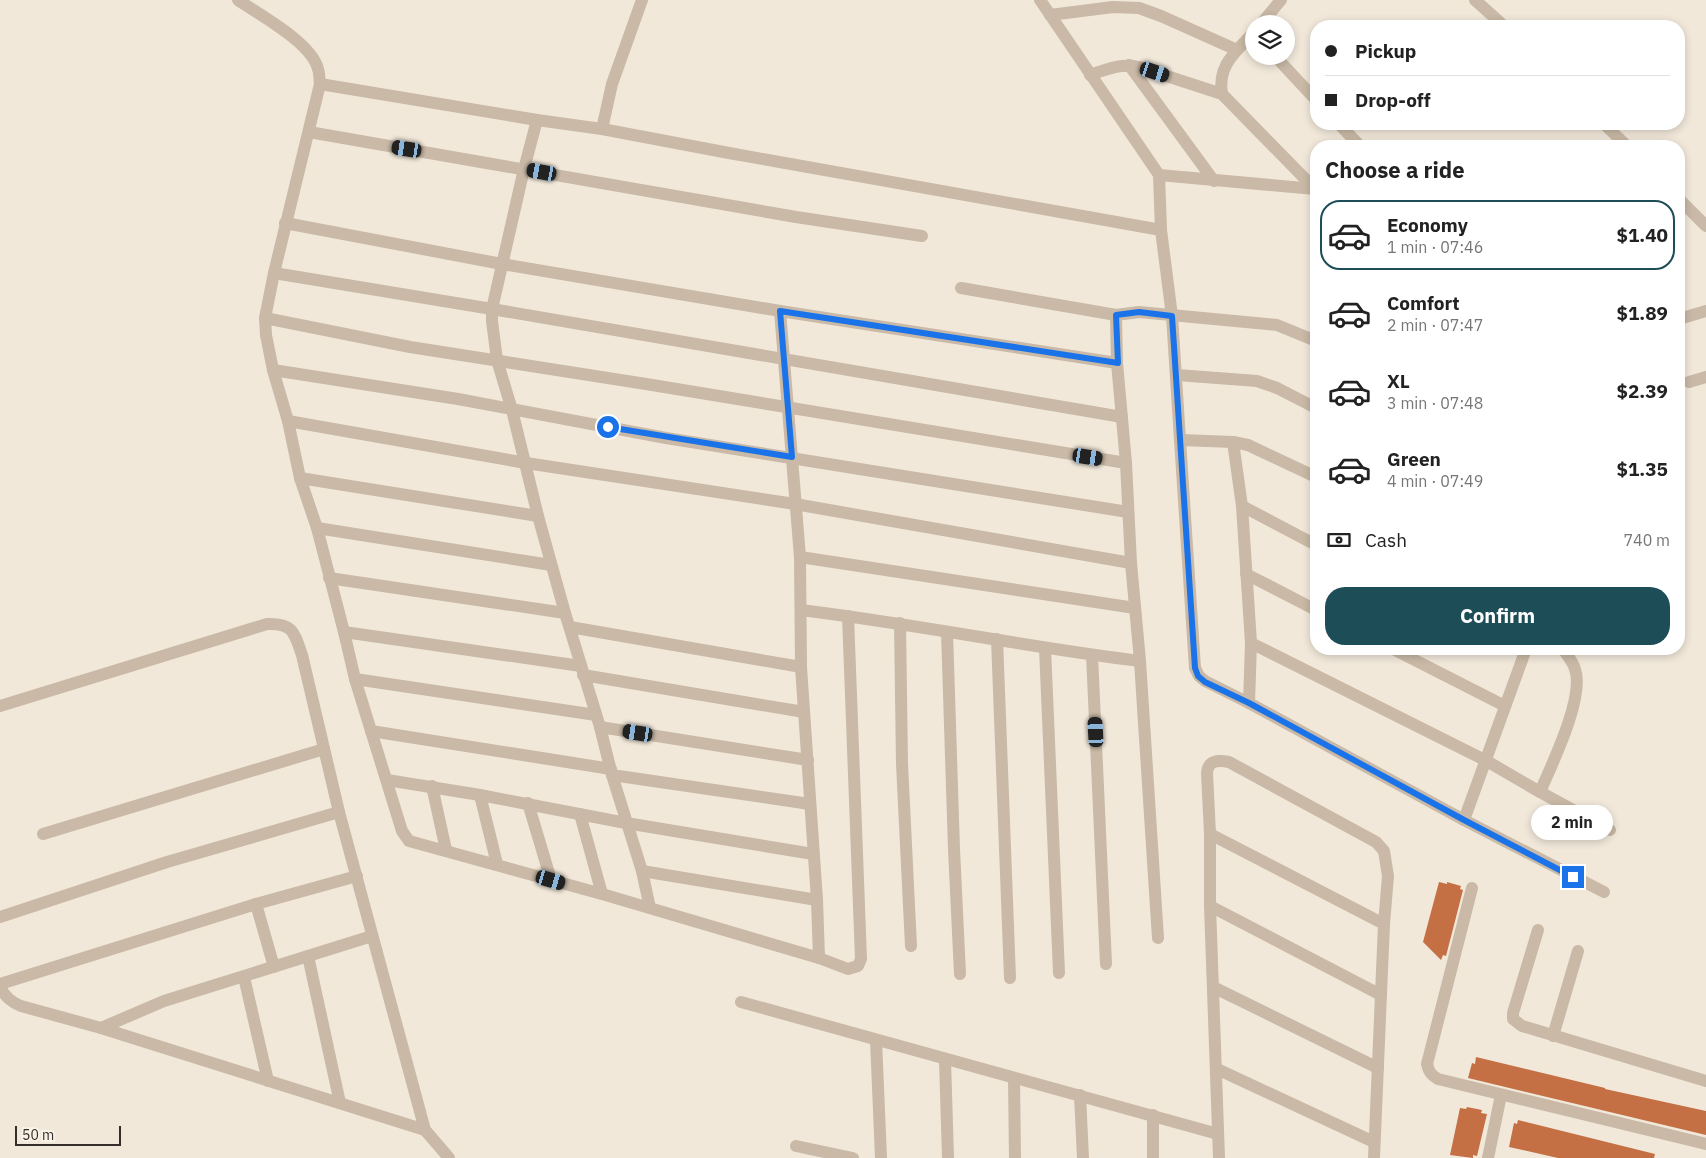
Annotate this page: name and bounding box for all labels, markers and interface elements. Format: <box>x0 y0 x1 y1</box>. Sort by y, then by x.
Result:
map controls <box>1245 15 1295 65</box>
button: layers <box>1245 15 1295 65</box>
text: Pickup <box>1355 39 1416 63</box>
car <box>1138 60 1171 84</box>
text: Drop-off <box>1355 88 1431 112</box>
car <box>391 139 422 159</box>
text: Choose a ride <box>1325 155 1465 184</box>
car <box>525 162 558 182</box>
icon: car <box>1327 213 1372 258</box>
text: Economy <box>1387 213 1468 237</box>
text: $1.40 <box>1616 223 1668 247</box>
text: 1 min · 07:46 <box>1387 237 1483 257</box>
icon: car <box>1327 291 1372 336</box>
text: Comfort <box>1387 291 1460 315</box>
text: $1.89 <box>1616 301 1668 325</box>
text: 2 min · 07:47 <box>1387 315 1483 335</box>
icon: car <box>1327 369 1372 414</box>
text: XL <box>1387 369 1410 393</box>
text: $2.39 <box>1616 379 1668 403</box>
text: 3 min · 07:48 <box>1387 393 1483 413</box>
route start <box>597 416 619 438</box>
car <box>1072 447 1103 467</box>
icon: car <box>1327 447 1372 492</box>
text: Green <box>1387 447 1441 471</box>
text: $1.35 <box>1616 457 1668 481</box>
text: 4 min · 07:49 <box>1387 471 1483 491</box>
icon: cash <box>1325 526 1353 554</box>
text: Cash <box>1365 528 1407 552</box>
text: 740 m <box>1623 530 1670 550</box>
button: Confirm <box>1325 587 1670 645</box>
car <box>1087 717 1104 747</box>
car <box>622 723 653 743</box>
callout: 2 min <box>1532 804 1614 840</box>
text: 2 min <box>1551 812 1593 832</box>
route end <box>1562 866 1584 888</box>
car <box>534 869 567 891</box>
scale bar <box>15 1123 121 1146</box>
text: 50 m <box>22 1126 54 1144</box>

